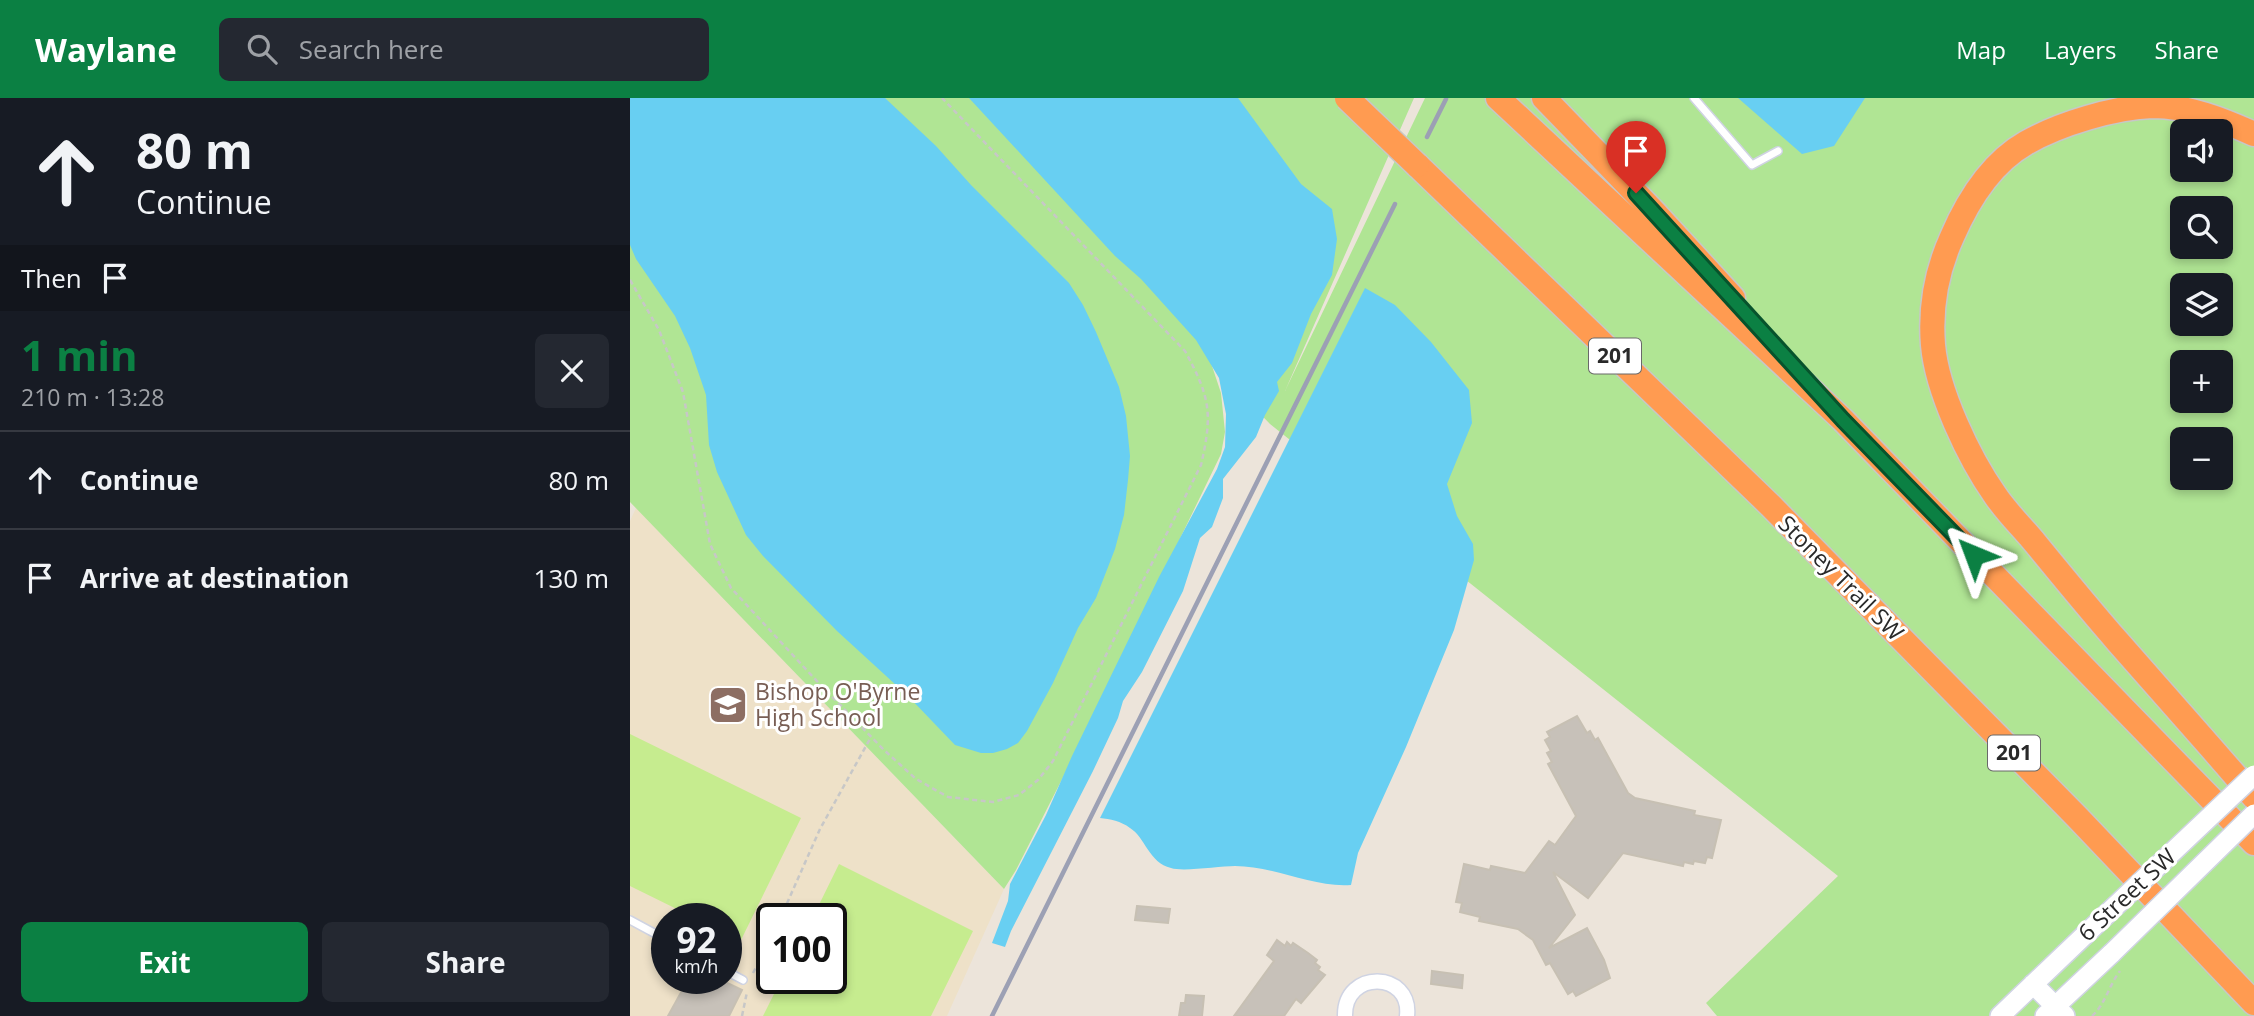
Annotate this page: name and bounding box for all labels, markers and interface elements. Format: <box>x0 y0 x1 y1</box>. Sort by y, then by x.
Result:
search box <box>219 18 709 81</box>
text: Waylane <box>35 27 177 72</box>
icon: search <box>243 30 281 68</box>
text: Search here <box>299 31 444 67</box>
text: Map <box>1956 33 2006 66</box>
text: Layers <box>2044 33 2117 66</box>
text: Share <box>2155 33 2219 66</box>
text: 80 m <box>136 117 253 183</box>
map controls <box>2170 119 2233 490</box>
button: sound <box>2170 119 2233 182</box>
pin <box>1606 121 1666 193</box>
icon: ahead <box>21 126 112 217</box>
icon: arrive <box>1617 132 1655 170</box>
text: Continue <box>136 180 272 223</box>
button: search <box>2170 196 2233 259</box>
icon: arrive <box>96 259 134 297</box>
text: Then <box>21 260 82 296</box>
button: layers <box>2170 273 2233 336</box>
text: 1 min <box>21 326 138 383</box>
button: close <box>535 334 609 408</box>
road number: 201 <box>1589 338 1641 374</box>
button: + <box>2170 350 2233 413</box>
text: 210 m · 13:28 <box>21 381 164 413</box>
button: − <box>2170 427 2233 490</box>
icon: ahead <box>21 461 59 499</box>
text: Continue <box>80 462 199 498</box>
text: 80 m <box>548 462 609 498</box>
street label: Stoney Trail SW <box>1772 507 1912 647</box>
position arrow <box>1937 518 2011 592</box>
icon: arrive <box>21 559 59 597</box>
text: Arrive at destination <box>80 560 349 596</box>
text: 130 m <box>534 560 609 596</box>
place label: Bishop O'Byrne High School <box>755 675 920 733</box>
school or university icon: Bishop O'Byrne High School <box>707 684 749 726</box>
road number: 201 <box>1988 736 2040 770</box>
street label: 6 Street SW <box>2070 841 2182 948</box>
speed limit sign: 100 <box>756 903 847 994</box>
text: 92 <box>676 916 717 963</box>
button: Exit <box>21 922 308 1002</box>
button: Share <box>322 922 609 1002</box>
text: km/h <box>675 954 718 978</box>

